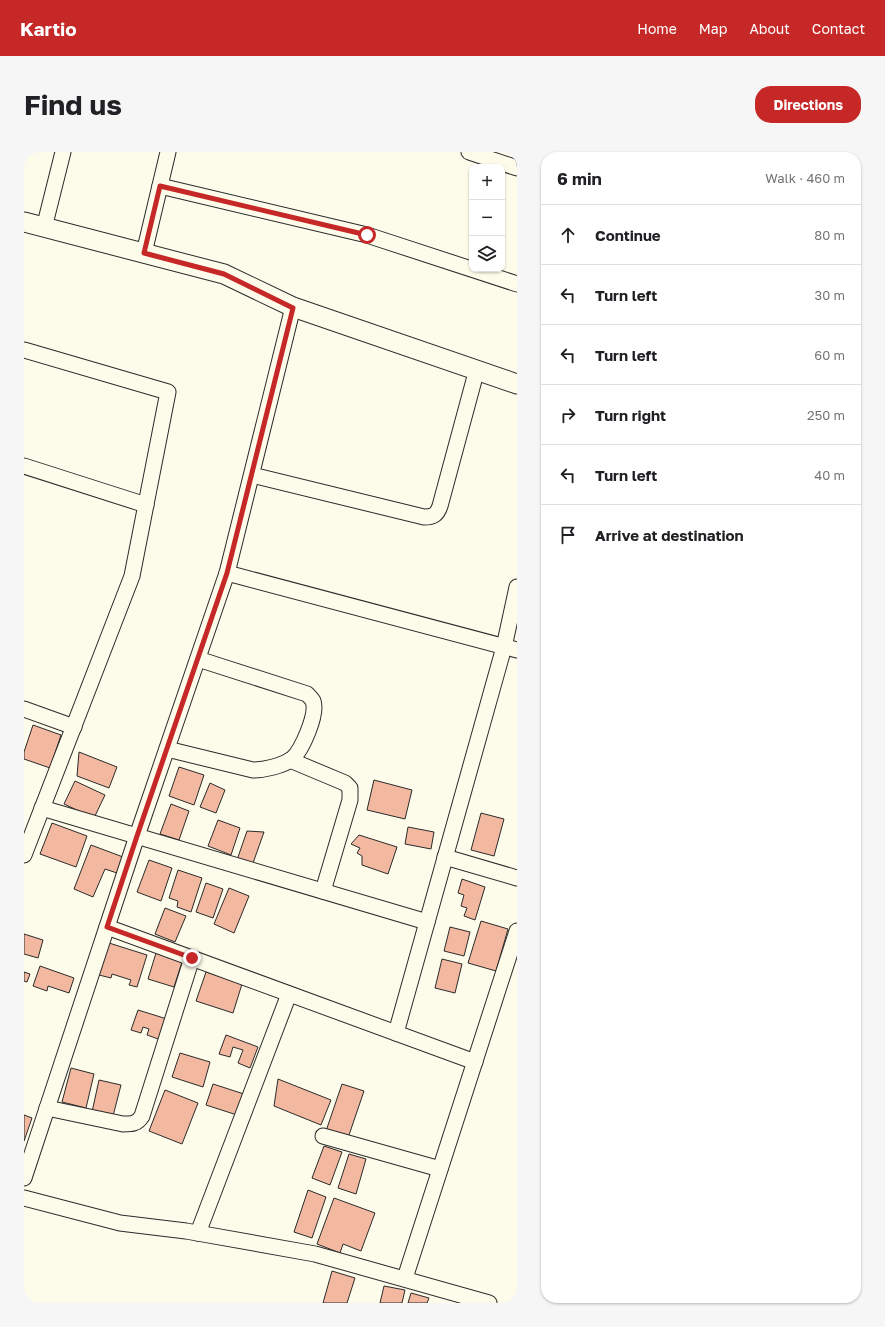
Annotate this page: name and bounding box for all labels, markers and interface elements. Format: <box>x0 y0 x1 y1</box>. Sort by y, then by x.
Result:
text: Kartio <box>20 17 77 40</box>
text: Home <box>637 20 677 37</box>
text: Map <box>699 20 727 37</box>
text: About <box>749 20 790 37</box>
text: Contact <box>812 20 865 37</box>
button: Directions <box>755 86 861 123</box>
text: Find us <box>24 88 122 121</box>
map controls <box>469 164 505 272</box>
button: + <box>469 164 505 200</box>
text: 6 min <box>557 168 602 189</box>
text: Walk · 460 m <box>765 170 845 186</box>
button: − <box>469 200 505 236</box>
icon: ahead <box>557 224 579 246</box>
route start <box>358 226 376 244</box>
text: Continue <box>595 226 661 244</box>
text: 80 m <box>814 227 845 243</box>
button: layers <box>469 236 505 272</box>
icon: left <box>557 284 579 306</box>
text: Turn left <box>595 286 657 304</box>
text: 30 m <box>815 287 845 303</box>
icon: left <box>557 344 579 366</box>
text: Turn left <box>595 346 657 364</box>
text: 60 m <box>814 347 845 363</box>
icon: right <box>557 404 579 426</box>
text: Turn right <box>595 406 666 424</box>
text: 250 m <box>807 407 845 423</box>
icon: left <box>557 464 579 486</box>
text: Turn left <box>595 466 657 484</box>
text: 40 m <box>814 467 845 483</box>
icon: arrive <box>557 524 579 546</box>
text: Arrive at destination <box>595 526 744 544</box>
route end <box>183 949 201 967</box>

